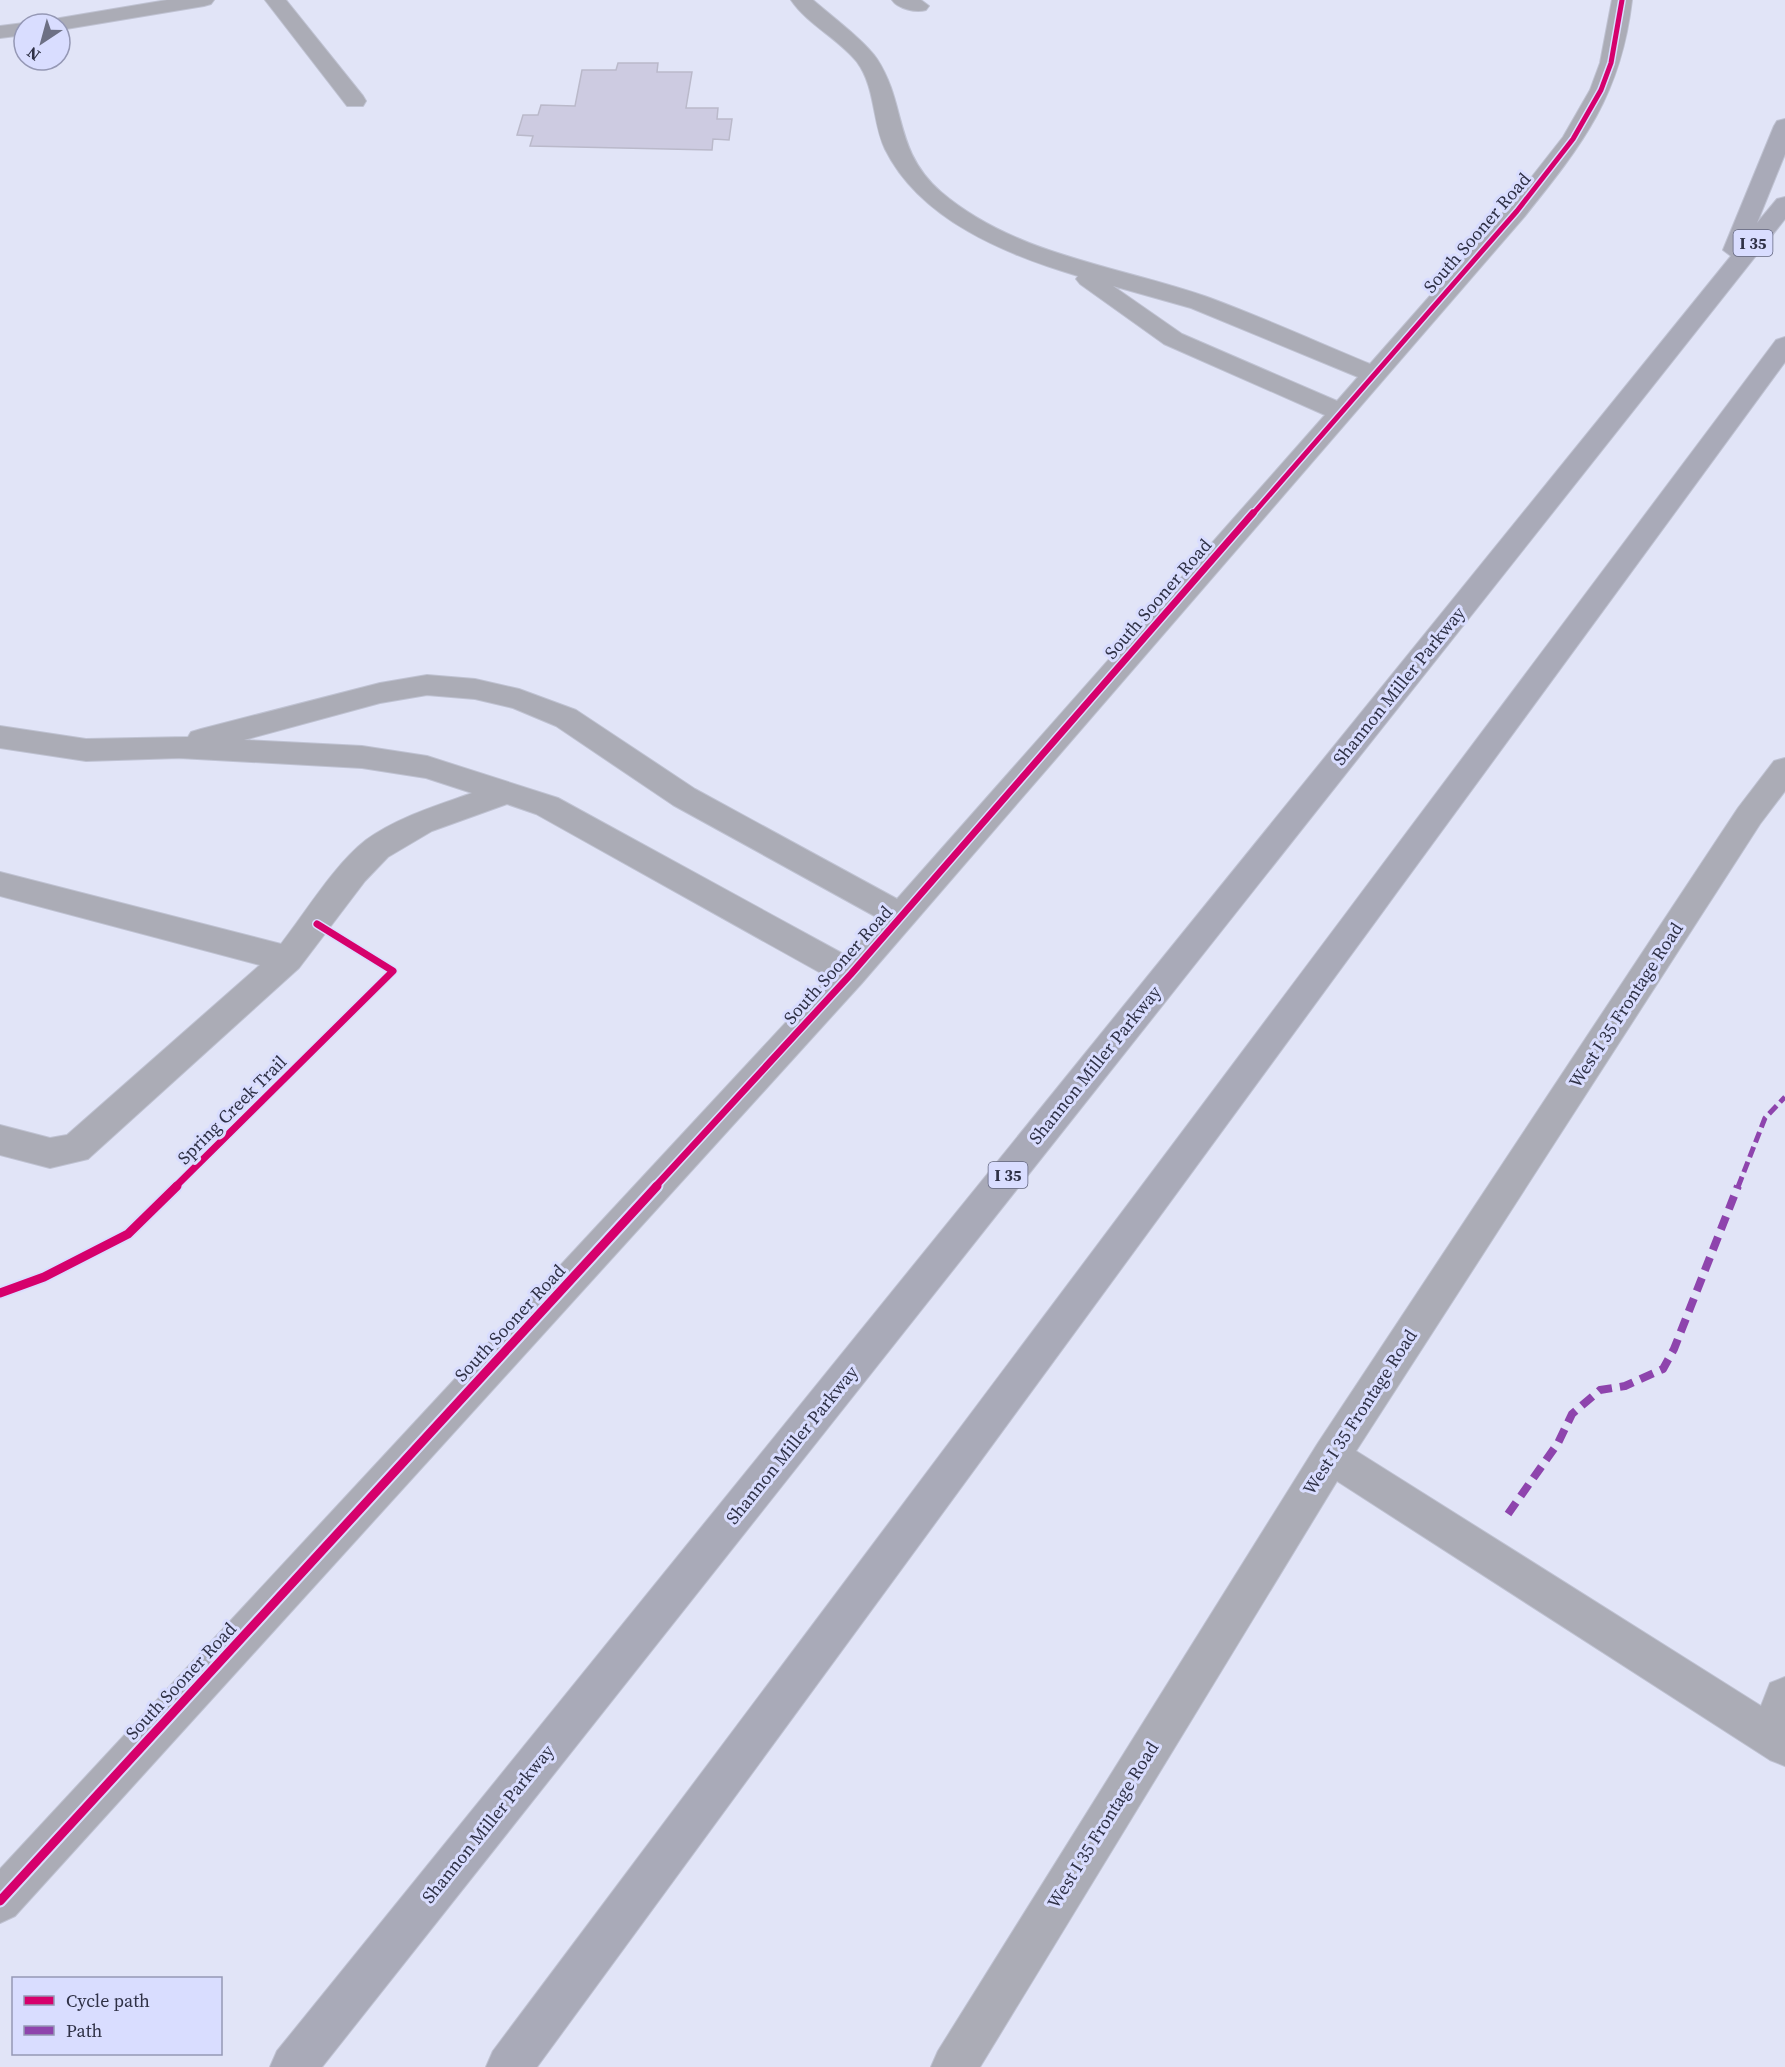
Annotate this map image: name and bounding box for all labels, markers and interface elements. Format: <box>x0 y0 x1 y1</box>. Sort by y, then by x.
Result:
north arrow <box>12 12 72 72</box>
text: N <box>22 42 44 66</box>
street label: South Sooner Road <box>1417 167 1536 298</box>
road number: I 35 <box>1734 230 1772 256</box>
street label: South Sooner Road <box>1098 533 1217 664</box>
street label: Shannon Miller Parkway <box>1327 600 1471 770</box>
street label: South Sooner Road <box>778 900 898 1029</box>
street label: West I 35 Frontage Road <box>1563 917 1688 1092</box>
street label: Shannon Miller Parkway <box>1023 979 1167 1149</box>
street label: Spring Creek Trail <box>171 1049 292 1170</box>
road number: I 35 <box>988 1162 1028 1188</box>
street label: South Sooner Road <box>449 1259 571 1387</box>
street label: West I 35 Frontage Road <box>1297 1324 1422 1499</box>
street label: Shannon Miller Parkway <box>720 1359 864 1529</box>
street label: South Sooner Road <box>120 1617 242 1745</box>
street label: West I 35 Frontage Road <box>1041 1736 1164 1913</box>
street label: Shannon Miller Parkway <box>416 1738 560 1908</box>
legend <box>12 1977 222 2055</box>
text: Cycle path <box>66 1988 150 2013</box>
text: Path <box>66 2018 103 2043</box>

